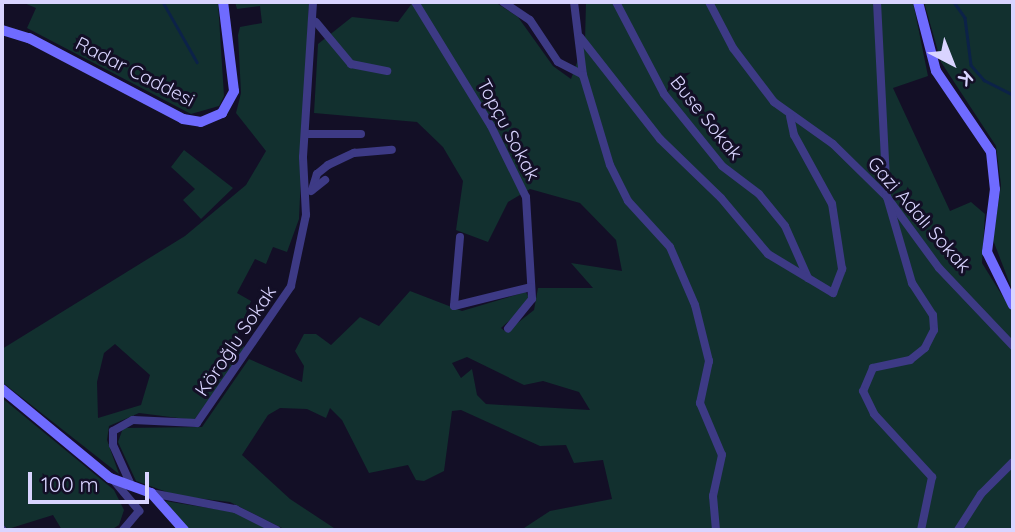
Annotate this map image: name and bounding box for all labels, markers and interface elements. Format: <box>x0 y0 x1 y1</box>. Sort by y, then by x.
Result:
north arrow <box>917 28 987 98</box>
street label: Radar Caddesi <box>72 32 198 112</box>
text: K <box>953 66 979 92</box>
street label: Buse Sokak <box>665 71 747 165</box>
street label: Topçu Sokak <box>472 75 544 185</box>
street label: Gazi Adalı Sokak <box>862 152 976 278</box>
street label: Köroğlu Sokak <box>191 281 281 401</box>
scale bar <box>32 458 152 502</box>
text: 100 m <box>41 471 99 497</box>

